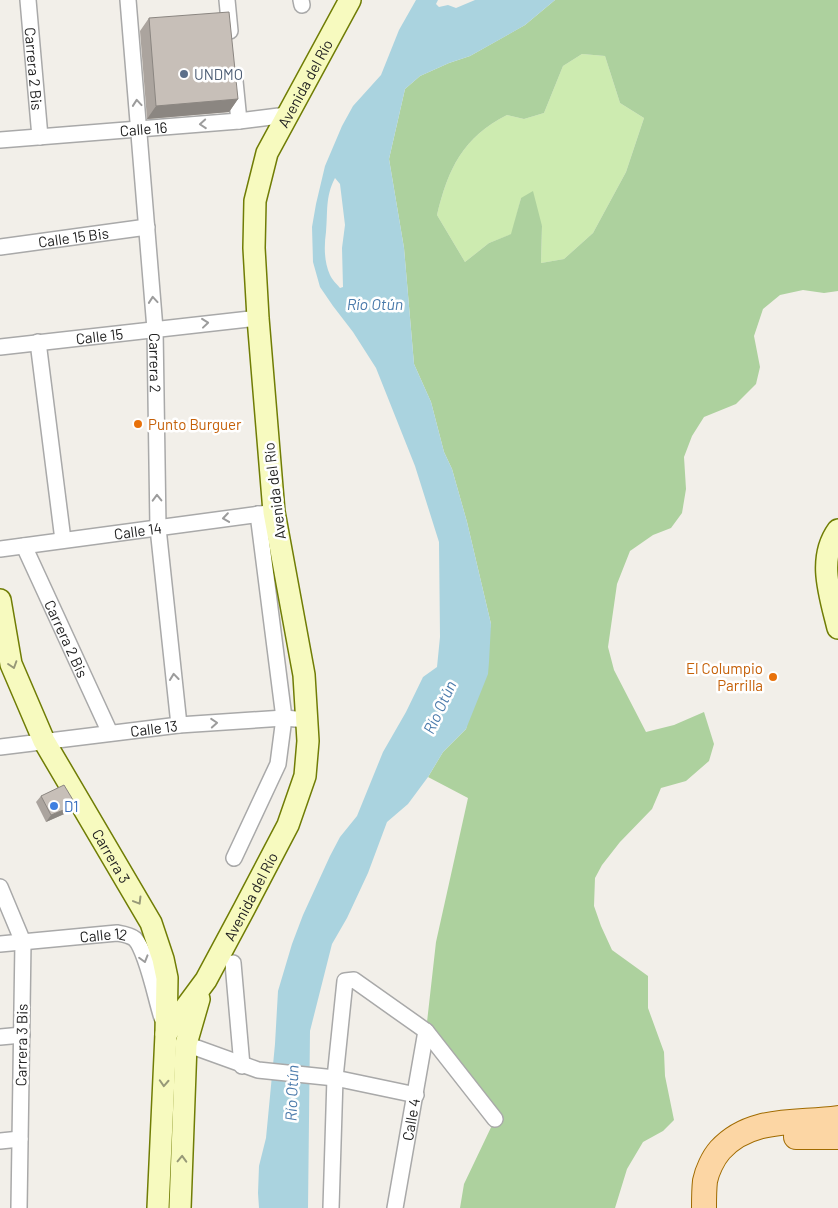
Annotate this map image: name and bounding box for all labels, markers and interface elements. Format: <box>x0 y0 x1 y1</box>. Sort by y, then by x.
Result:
street label: Carrera 2 Bis <box>21 27 47 111</box>
street label: Avenida del Río <box>274 36 336 130</box>
place label: UNDMO <box>194 65 243 83</box>
marker: UNDMO <box>178 68 190 80</box>
one-way arrow <box>131 99 142 107</box>
street label: Calle 16 <box>119 118 168 139</box>
one-way arrow <box>199 118 207 129</box>
street label: Calle 15 Bis <box>37 223 110 251</box>
water label: Río Otún <box>347 294 403 313</box>
one-way arrow <box>147 296 158 304</box>
one-way arrow <box>201 318 209 329</box>
street label: Calle 15 <box>75 324 124 347</box>
street label: Carrera 2 <box>146 333 165 393</box>
place label: Punto Burguer <box>148 415 242 433</box>
marker: Punto Burguer <box>132 418 144 430</box>
street label: Avenida del Río <box>259 442 289 540</box>
one-way arrow <box>152 493 163 501</box>
one-way arrow <box>221 512 229 523</box>
street label: Calle 14 <box>113 518 163 543</box>
street label: Carrera 2 Bis <box>41 597 92 680</box>
place label: El Columpio Parrilla <box>686 659 763 694</box>
one-way arrow <box>7 661 17 669</box>
marker: El Columpio Parrilla <box>767 671 779 683</box>
one-way arrow <box>169 672 180 680</box>
water label: Río Otún <box>418 677 460 737</box>
street label: Calle 13 <box>129 716 179 740</box>
one-way arrow <box>211 717 219 728</box>
place label: D1 <box>64 797 79 815</box>
marker: D1 <box>48 800 60 812</box>
street label: Carrera 3 <box>89 826 134 886</box>
street label: Avenida del Río <box>220 849 281 944</box>
one-way arrow <box>132 895 142 904</box>
street label: Calle 12 <box>79 924 129 945</box>
one-way arrow <box>139 954 149 963</box>
street label: Carrera 3 Bis <box>11 1003 31 1087</box>
water label: Río Otún <box>281 1064 301 1122</box>
one-way arrow <box>158 1079 169 1087</box>
street label: Calle 4 <box>398 1097 423 1142</box>
one-way arrow <box>176 1155 187 1163</box>

